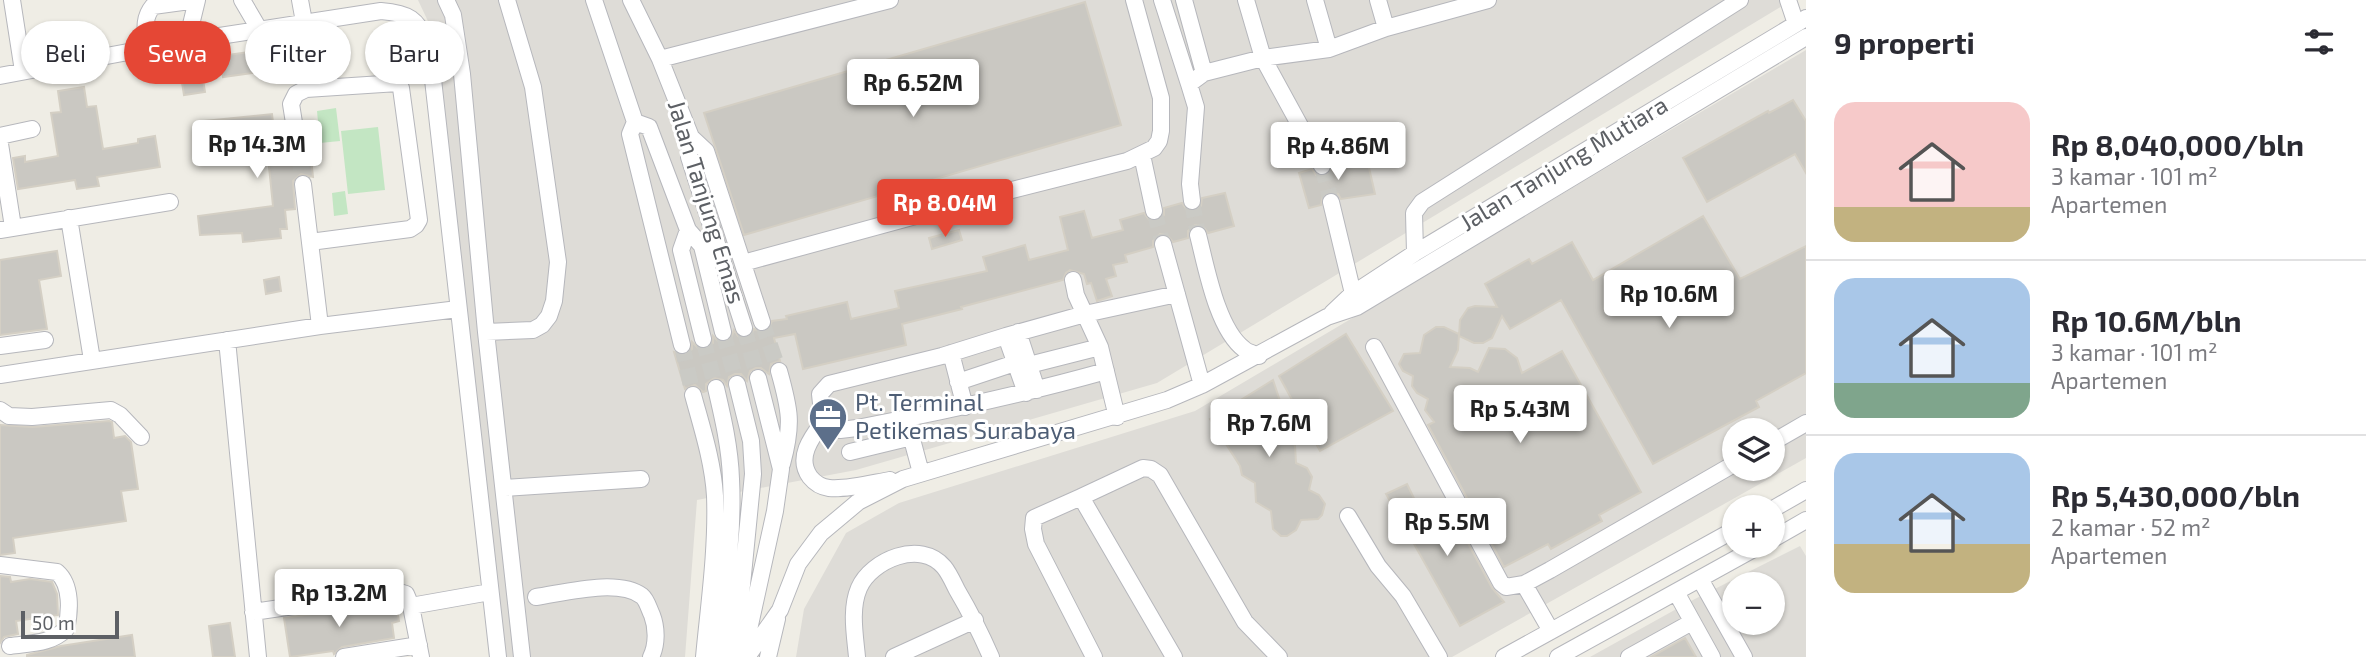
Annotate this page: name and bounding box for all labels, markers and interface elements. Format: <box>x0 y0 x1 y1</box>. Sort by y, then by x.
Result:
chip: Beli <box>21 21 110 84</box>
chip: Sewa <box>124 21 231 84</box>
chip: Filter <box>245 21 351 84</box>
chip: Baru <box>365 21 464 84</box>
icon: filters <box>2300 23 2338 61</box>
text: 9 properti <box>1834 24 1975 60</box>
pin: Rp 6.52M <box>841 60 985 119</box>
text: Rp 6.52M <box>863 68 963 96</box>
street label: Jalan Tanjung Mutiara <box>1454 89 1672 236</box>
street label: Jalan Tanjung Emas <box>663 96 752 307</box>
pin: Rp 14.3M <box>185 120 329 180</box>
pin: Rp 4.86M <box>1266 122 1410 182</box>
text: Rp 8,040,000/bln <box>2051 126 2304 162</box>
text: Rp 14.3M <box>208 129 306 157</box>
icon: home <box>1890 130 1974 214</box>
text: Rp 4.86M <box>1287 131 1389 159</box>
text: 3 kamar · 101 m² <box>2051 162 2217 190</box>
pin: Rp 8.04M <box>873 180 1017 239</box>
text: Rp 8.04M <box>893 188 997 216</box>
text: Apartemen <box>2051 190 2167 218</box>
pin: Rp 10.6M <box>1597 270 1741 330</box>
text: Rp 10.6M <box>1620 279 1718 307</box>
text: Rp 10.6M/bln <box>2051 302 2242 338</box>
icon: home <box>1890 306 1974 390</box>
text: 3 kamar · 101 m² <box>2051 338 2217 366</box>
text: Apartemen <box>2051 366 2167 394</box>
pin: Rp 5.43M <box>1448 386 1592 445</box>
place label: Pt. Terminal Petikemas Surabaya <box>855 387 1076 444</box>
text: Rp 5.43M <box>1470 394 1570 422</box>
office icon: Pt. Terminal Petikemas Surabaya <box>807 396 849 451</box>
pin: Rp 7.6M <box>1204 400 1334 459</box>
text: Rp 7.6M <box>1226 408 1312 436</box>
map controls <box>1722 418 1785 635</box>
button: layers <box>1722 418 1785 481</box>
text: Rp 5,430,000/bln <box>2051 477 2300 513</box>
icon: home <box>1890 481 1974 565</box>
button: + <box>1722 495 1785 558</box>
pin: Rp 5.5M <box>1382 498 1512 558</box>
text: Rp 5.5M <box>1404 507 1490 535</box>
text: 2 kamar · 52 m² <box>2051 513 2211 541</box>
text: Apartemen <box>2051 541 2167 569</box>
pin: Rp 13.2M <box>267 570 411 629</box>
button: − <box>1722 572 1785 635</box>
text: Rp 13.2M <box>291 578 387 606</box>
scale bar <box>21 608 119 640</box>
text: 50 m <box>32 611 75 634</box>

